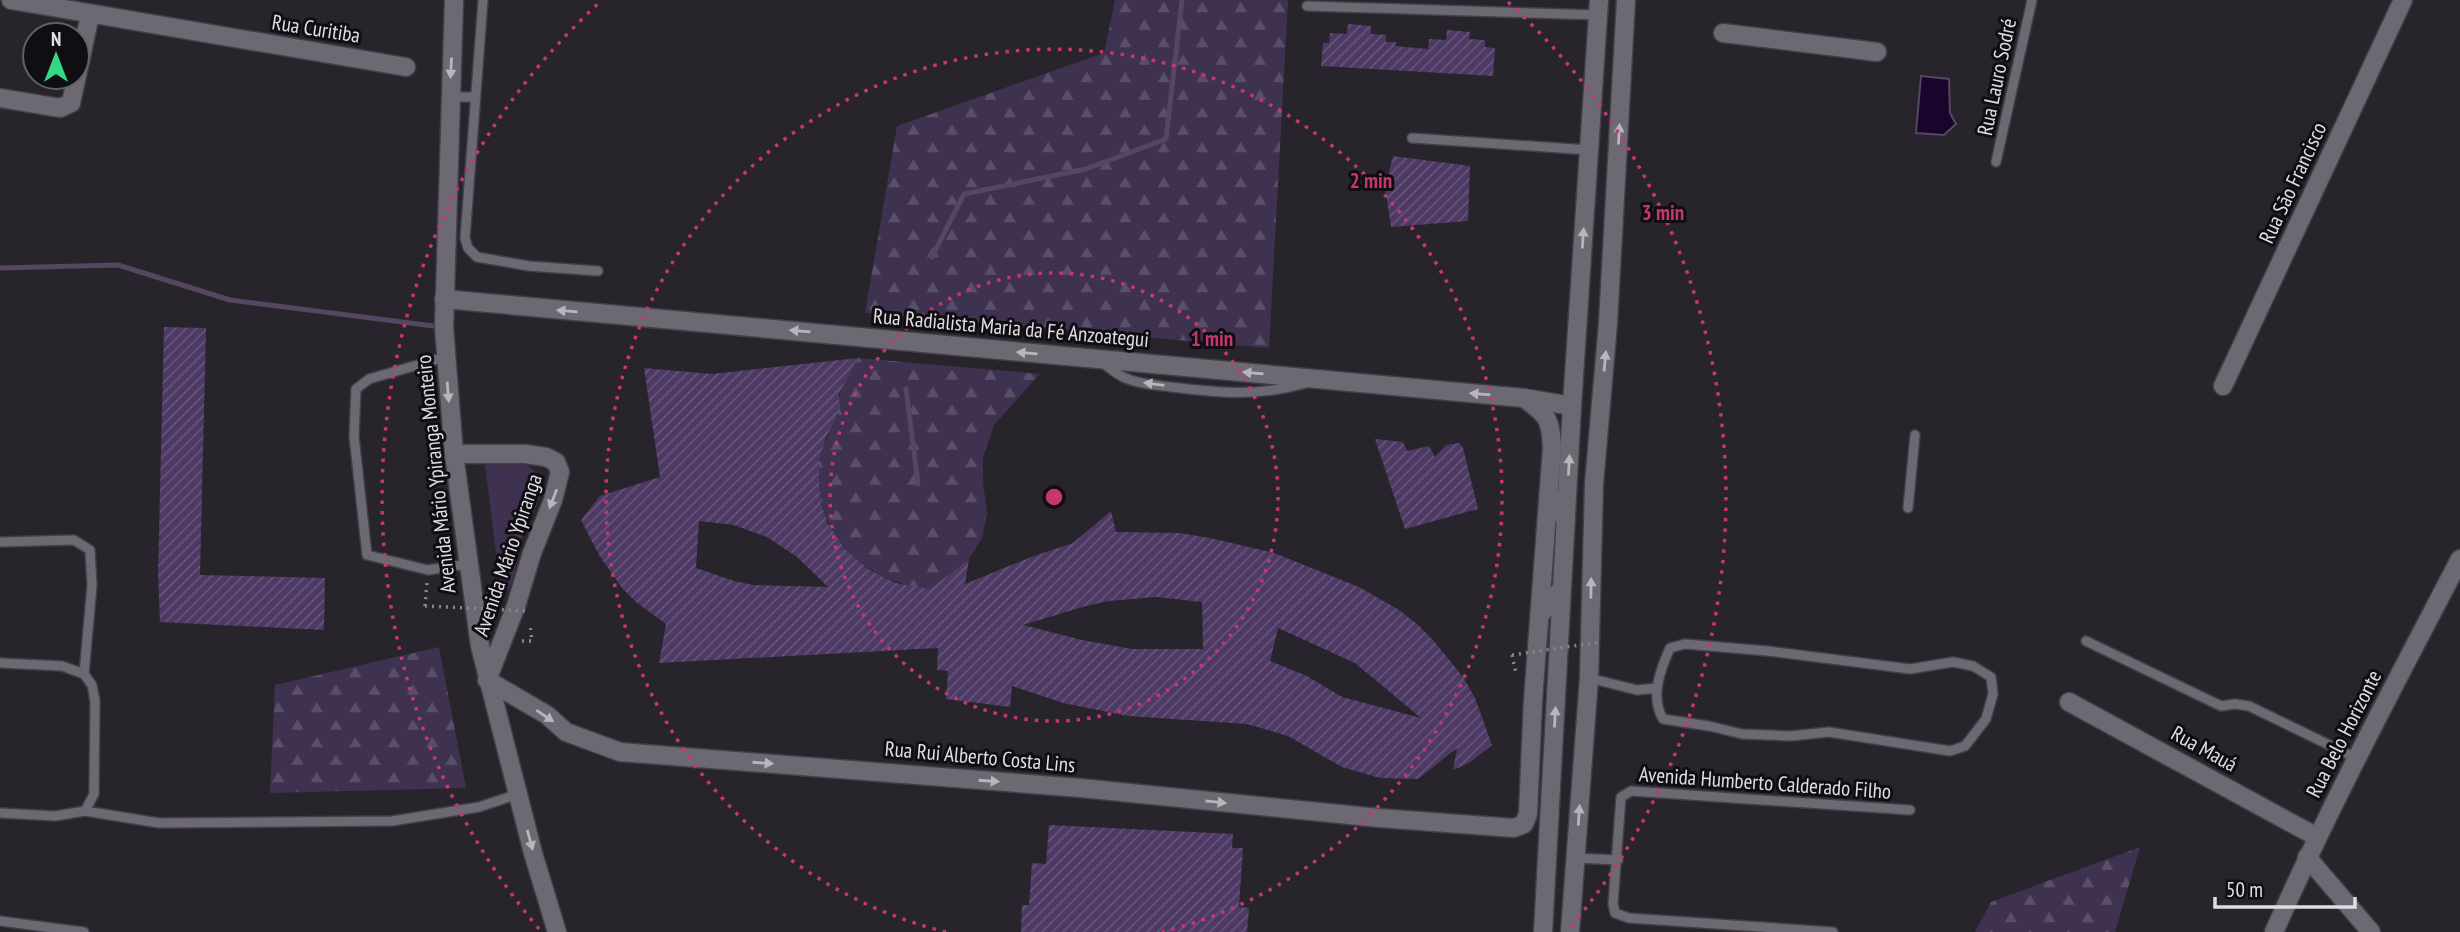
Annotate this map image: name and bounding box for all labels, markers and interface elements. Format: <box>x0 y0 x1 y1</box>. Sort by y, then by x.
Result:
street label: Rua Curitiba <box>270 8 362 49</box>
street label: Rua Lauro Sodré <box>1971 16 2022 138</box>
north arrow <box>21 21 91 91</box>
text: N <box>51 27 61 51</box>
one-way arrow <box>446 57 457 79</box>
street label: Rua São Francisco <box>2253 118 2332 248</box>
one-way arrow <box>1613 123 1624 145</box>
text: 2 min <box>1350 167 1392 194</box>
text: 3 min <box>1642 199 1684 226</box>
one-way arrow <box>1578 227 1589 249</box>
street label: Rua Radialista Maria da Fé Anzoategui <box>872 302 1150 353</box>
one-way arrow <box>556 305 578 316</box>
one-way arrow <box>789 325 811 336</box>
text: 1 min <box>1191 325 1233 352</box>
one-way arrow <box>1016 347 1038 358</box>
one-way arrow <box>1600 350 1611 372</box>
street label: Avenida Mário Ypiranga Monteiro <box>410 354 461 595</box>
one-way arrow <box>1242 367 1264 378</box>
one-way arrow <box>1143 379 1165 390</box>
one-way arrow <box>443 381 454 403</box>
one-way arrow <box>1469 388 1491 399</box>
one-way arrow <box>1563 454 1574 476</box>
street label: Avenida Mário Ypiranga <box>467 470 548 640</box>
centre of rings <box>1042 485 1066 509</box>
one-way arrow <box>548 488 559 509</box>
one-way arrow <box>1586 577 1597 599</box>
street label: Rua Belo Horizonte <box>2300 665 2387 802</box>
one-way arrow <box>1550 706 1561 728</box>
one-way arrow <box>535 709 555 722</box>
street label: Rua Mauá <box>2166 719 2242 778</box>
street label: Rua Rui Alberto Costa Lins <box>884 735 1076 778</box>
one-way arrow <box>752 758 774 769</box>
street label: Avenida Humberto Calderado Filho <box>1638 760 1892 805</box>
one-way arrow <box>979 776 1001 787</box>
one-way arrow <box>1205 796 1227 807</box>
one-way arrow <box>1574 804 1585 826</box>
one-way arrow <box>525 830 536 852</box>
scale bar <box>2215 866 2355 910</box>
text: 50 m <box>2226 876 2263 903</box>

